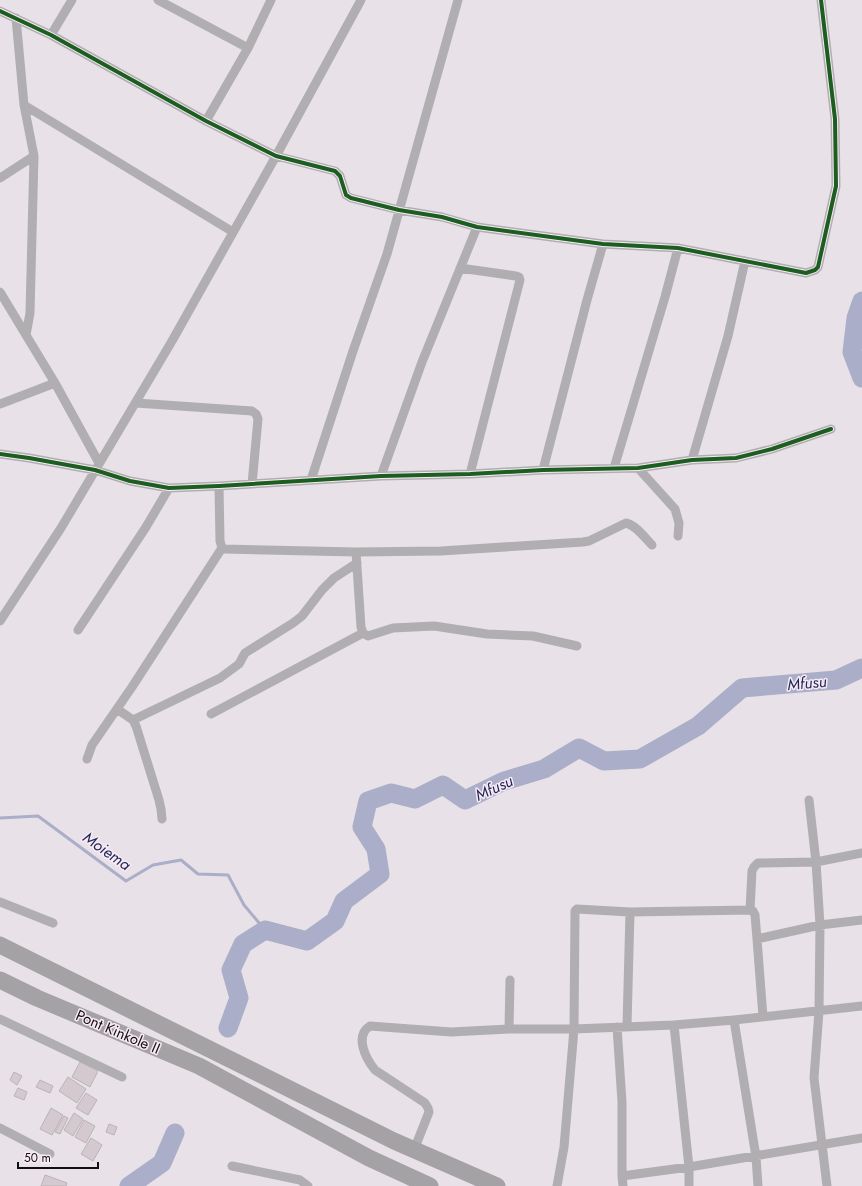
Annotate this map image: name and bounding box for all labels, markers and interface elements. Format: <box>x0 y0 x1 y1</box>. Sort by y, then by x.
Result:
water label: Mfusu <box>786 670 828 696</box>
water label: Mfusu <box>471 769 517 807</box>
water label: Moiema <box>78 826 136 876</box>
street label: Pont Kinkole II <box>72 1004 164 1060</box>
scale bar <box>18 1144 98 1170</box>
text: 50 m <box>24 1149 51 1167</box>

